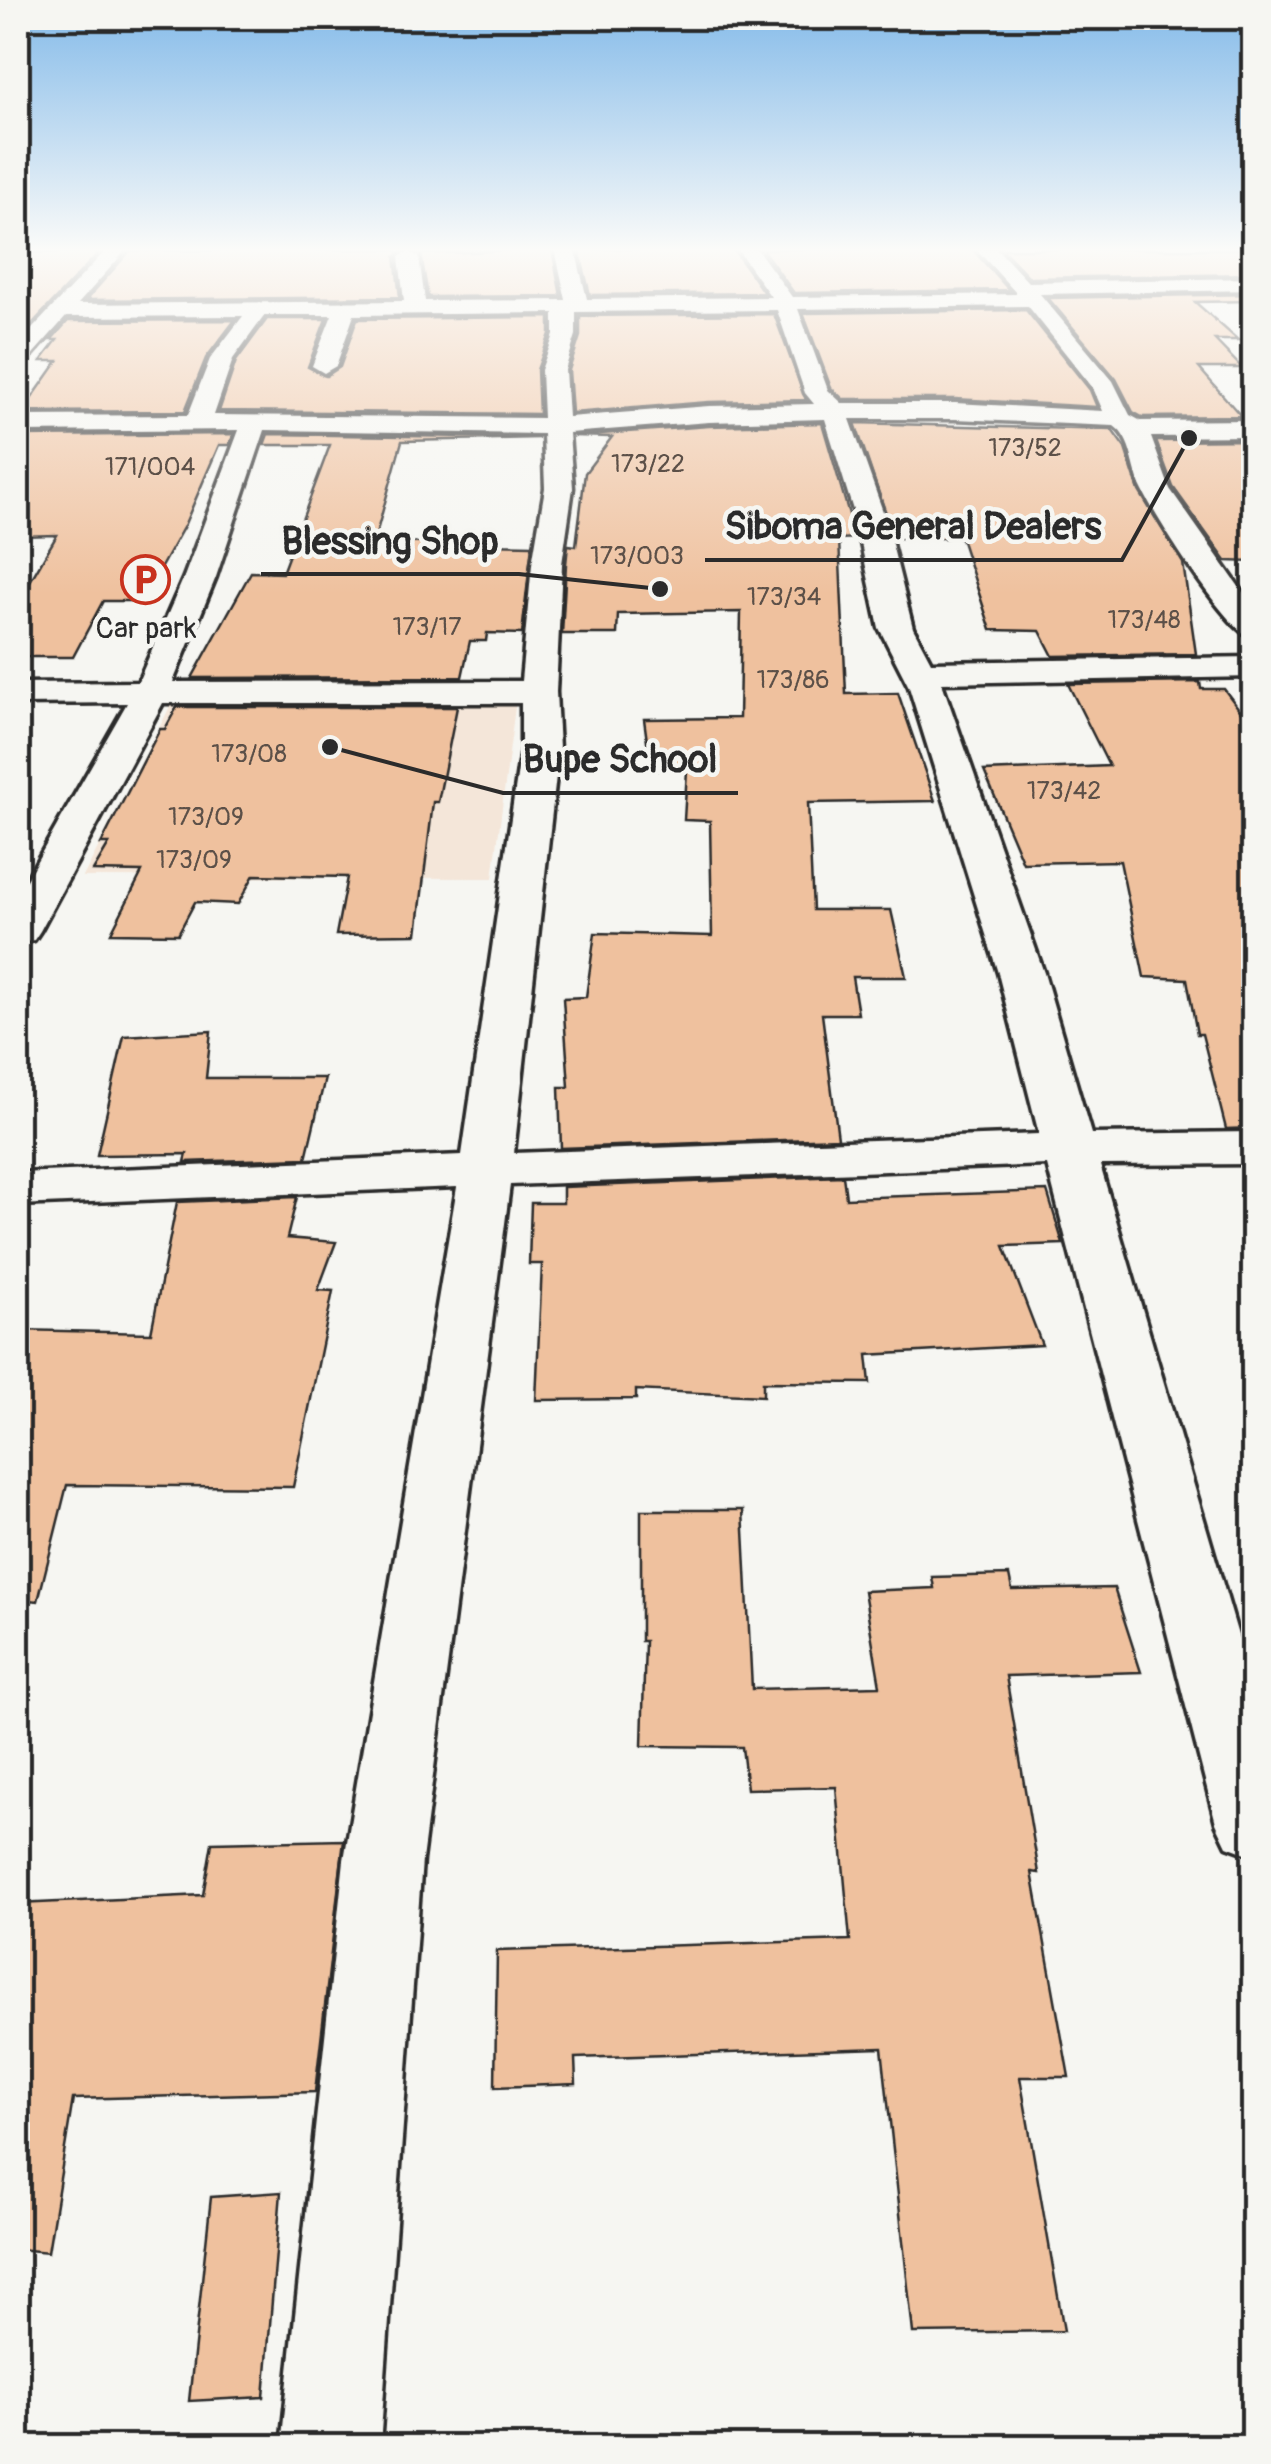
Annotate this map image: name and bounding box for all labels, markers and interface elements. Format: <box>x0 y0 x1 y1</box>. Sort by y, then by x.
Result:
house number: 173/52 <box>988 433 1062 464</box>
house number: 173/22 <box>611 449 685 480</box>
house number: 171/004 <box>105 452 195 483</box>
callout: Siboma General Dealers <box>705 492 1122 560</box>
text: Siboma General Dealers <box>725 503 1102 551</box>
callout: Blessing Shop <box>261 506 519 574</box>
text: Blessing Shop <box>281 518 499 566</box>
house number: 173/003 <box>590 541 684 572</box>
parking icon: Car park <box>120 553 172 605</box>
house number: 173/34 <box>747 582 821 613</box>
house number: 173/48 <box>1107 605 1181 636</box>
place label: Car park <box>95 610 197 647</box>
house number: 173/17 <box>393 612 461 643</box>
house number: 173/86 <box>756 665 830 696</box>
callout: Bupe School <box>503 725 738 793</box>
text: Bupe School <box>523 736 717 784</box>
house number: 173/08 <box>211 739 287 770</box>
house number: 173/42 <box>1027 776 1101 807</box>
house number: 173/09 <box>168 802 244 833</box>
house number: 173/09 <box>156 845 232 876</box>

